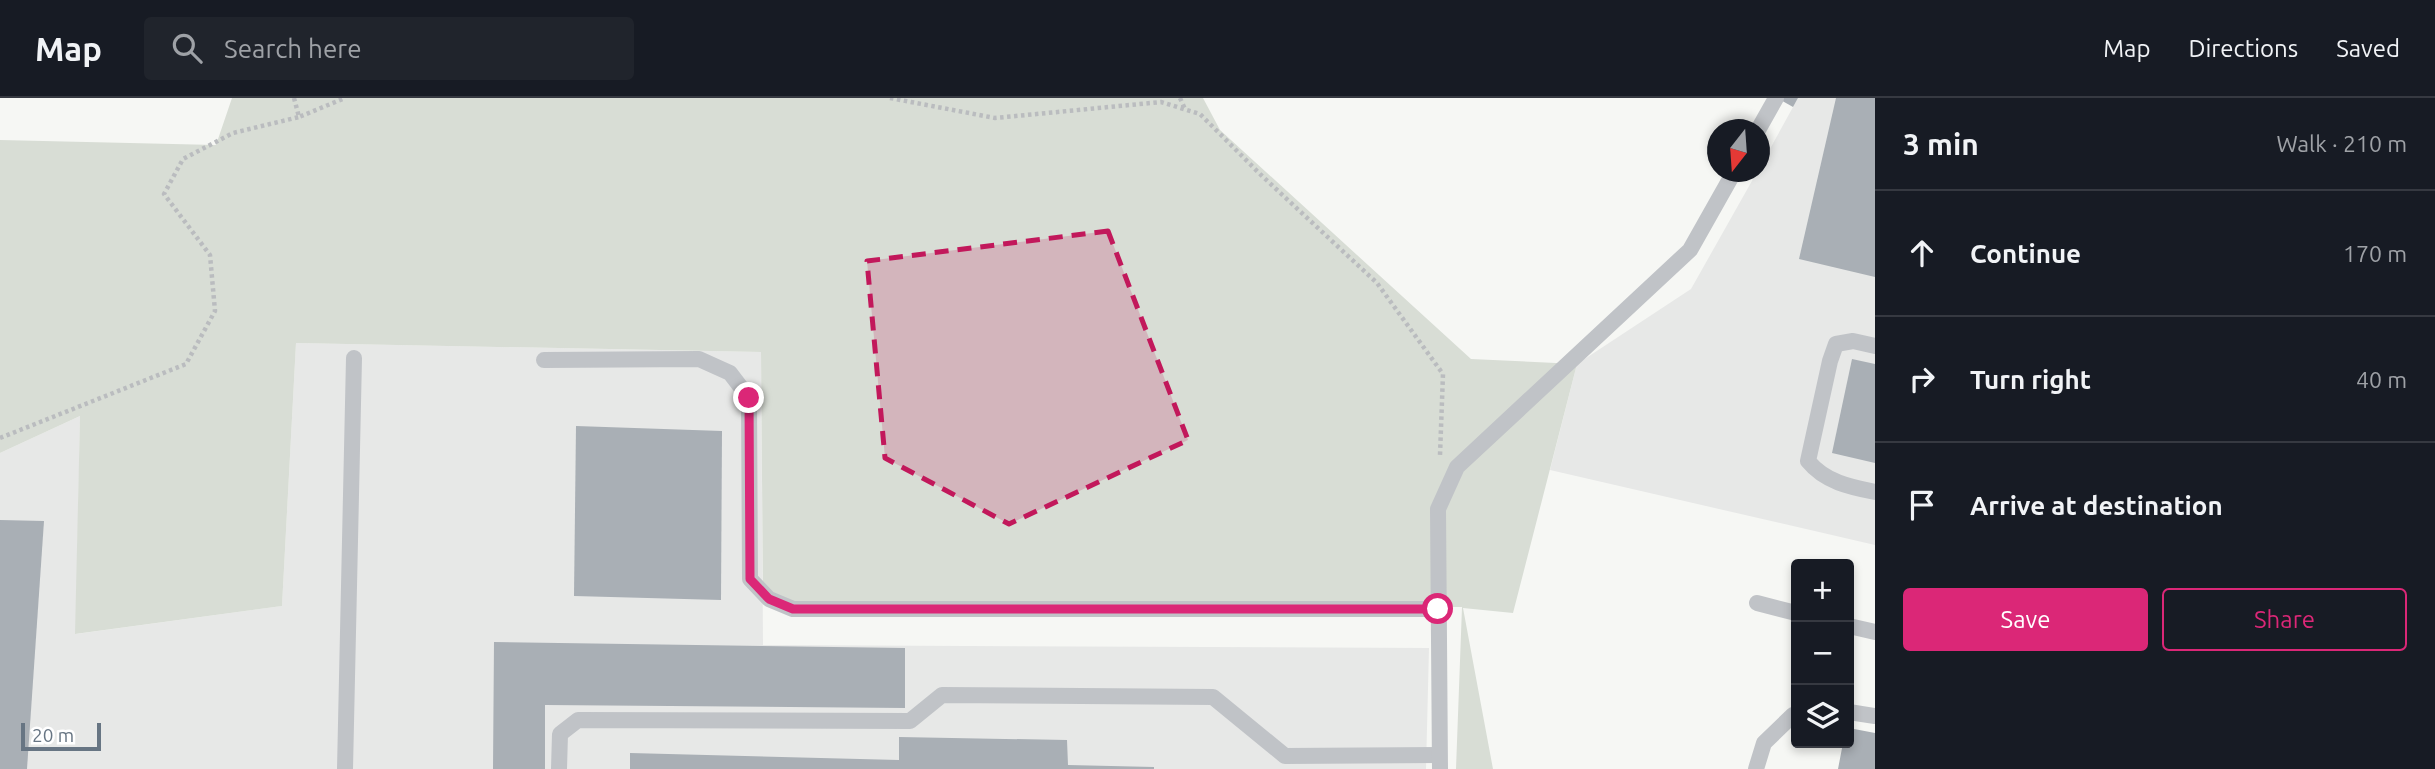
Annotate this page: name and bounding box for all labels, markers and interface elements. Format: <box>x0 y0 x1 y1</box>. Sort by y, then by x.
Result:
search box <box>144 17 634 80</box>
icon: search <box>168 29 206 67</box>
text: Map <box>35 30 102 67</box>
text: Search here <box>224 34 362 63</box>
text: Map <box>2103 35 2150 62</box>
text: Directions <box>2188 35 2298 62</box>
text: Saved <box>2336 35 2400 62</box>
north arrow <box>1707 119 1770 182</box>
text: 3 min <box>1903 127 1979 161</box>
text: Walk · 210 m <box>2276 131 2407 156</box>
icon: ahead <box>1903 234 1941 272</box>
text: Continue <box>1970 239 2081 268</box>
text: 170 m <box>2343 241 2407 266</box>
icon: right <box>1903 360 1941 398</box>
text: Turn right <box>1970 365 2091 394</box>
text: 40 m <box>2356 367 2407 392</box>
route end <box>733 382 764 413</box>
icon: arrive <box>1903 486 1941 524</box>
text: Arrive at destination <box>1970 491 2223 520</box>
map controls <box>1791 559 1854 748</box>
button: + <box>1791 559 1854 622</box>
button: Save <box>1903 588 2148 651</box>
button: Share <box>2162 588 2407 651</box>
route start <box>1422 593 1453 624</box>
button: − <box>1791 622 1854 685</box>
button: layers <box>1791 685 1854 748</box>
scale bar <box>21 720 102 752</box>
text: 20 m <box>32 724 74 746</box>

